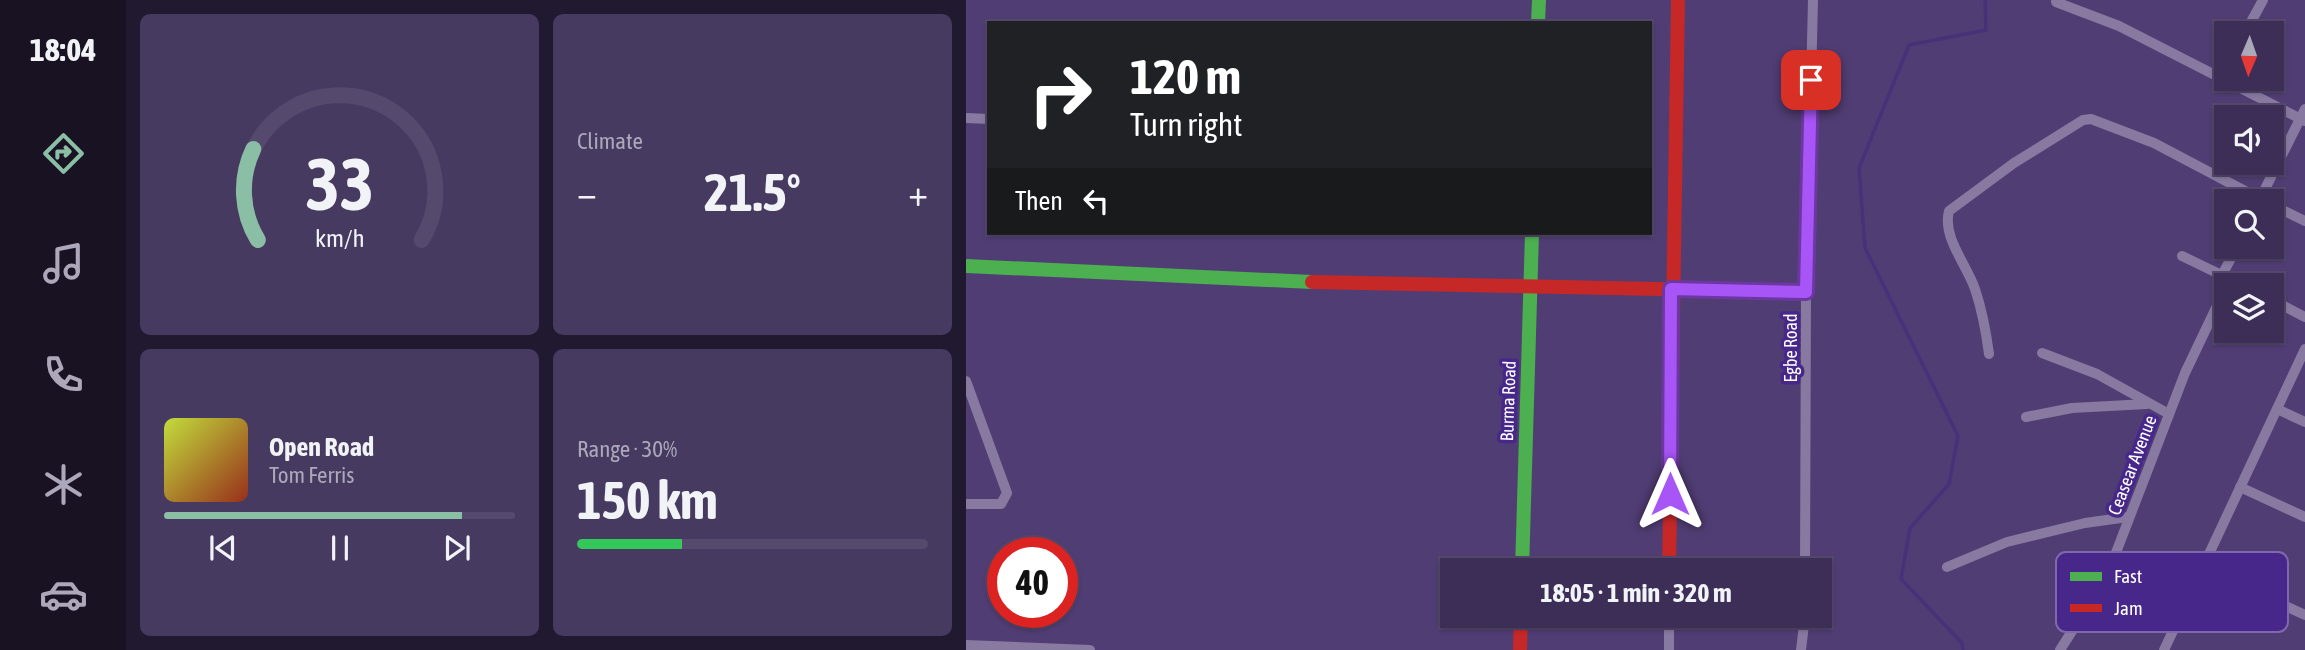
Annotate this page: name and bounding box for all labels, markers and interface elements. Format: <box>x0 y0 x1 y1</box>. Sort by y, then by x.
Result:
north arrow <box>2214 21 2284 91</box>
map controls <box>2214 21 2284 343</box>
text: 18:04 <box>30 31 96 68</box>
text: 120 m <box>1130 48 1241 104</box>
icon: right <box>1015 49 1106 140</box>
pin <box>1781 50 1841 110</box>
icon: arrive <box>1792 61 1830 99</box>
button: sound <box>2214 105 2284 175</box>
text: Turn right <box>1130 106 1243 143</box>
text: Climate <box>577 128 643 154</box>
icon: directions <box>39 129 88 178</box>
text: 33 <box>305 143 374 226</box>
text: 21.5° <box>704 162 801 222</box>
text: − <box>577 171 597 214</box>
text: + <box>908 171 928 214</box>
icon: left <box>1077 182 1115 220</box>
text: Then <box>1015 186 1063 216</box>
button: search <box>2214 189 2284 259</box>
text: km/h <box>315 224 364 252</box>
icon: music <box>39 239 88 288</box>
button: layers <box>2214 273 2284 343</box>
street label: Egbe Road <box>1780 314 1801 382</box>
icon: phone <box>39 350 88 399</box>
street label: Burma Road <box>1496 360 1520 442</box>
street label: Ceasear Avenue <box>2103 412 2161 518</box>
text: Open Road <box>269 432 374 462</box>
text: Range · 30% <box>577 436 677 462</box>
position arrow <box>1633 457 1707 531</box>
icon: climate <box>39 460 88 509</box>
text: Tom Ferris <box>269 462 354 488</box>
text: 150 km <box>577 470 718 530</box>
icon: previous <box>204 529 242 567</box>
icon: pause <box>321 529 359 567</box>
icon: next <box>438 529 476 567</box>
speed limit sign: 40 <box>987 537 1078 628</box>
legend <box>2056 552 2288 632</box>
text: Fast <box>2114 565 2142 587</box>
icon: car <box>39 570 88 619</box>
text: 18:05 · 1 min · 320 m <box>1540 578 1732 608</box>
text: Jam <box>2114 597 2143 619</box>

